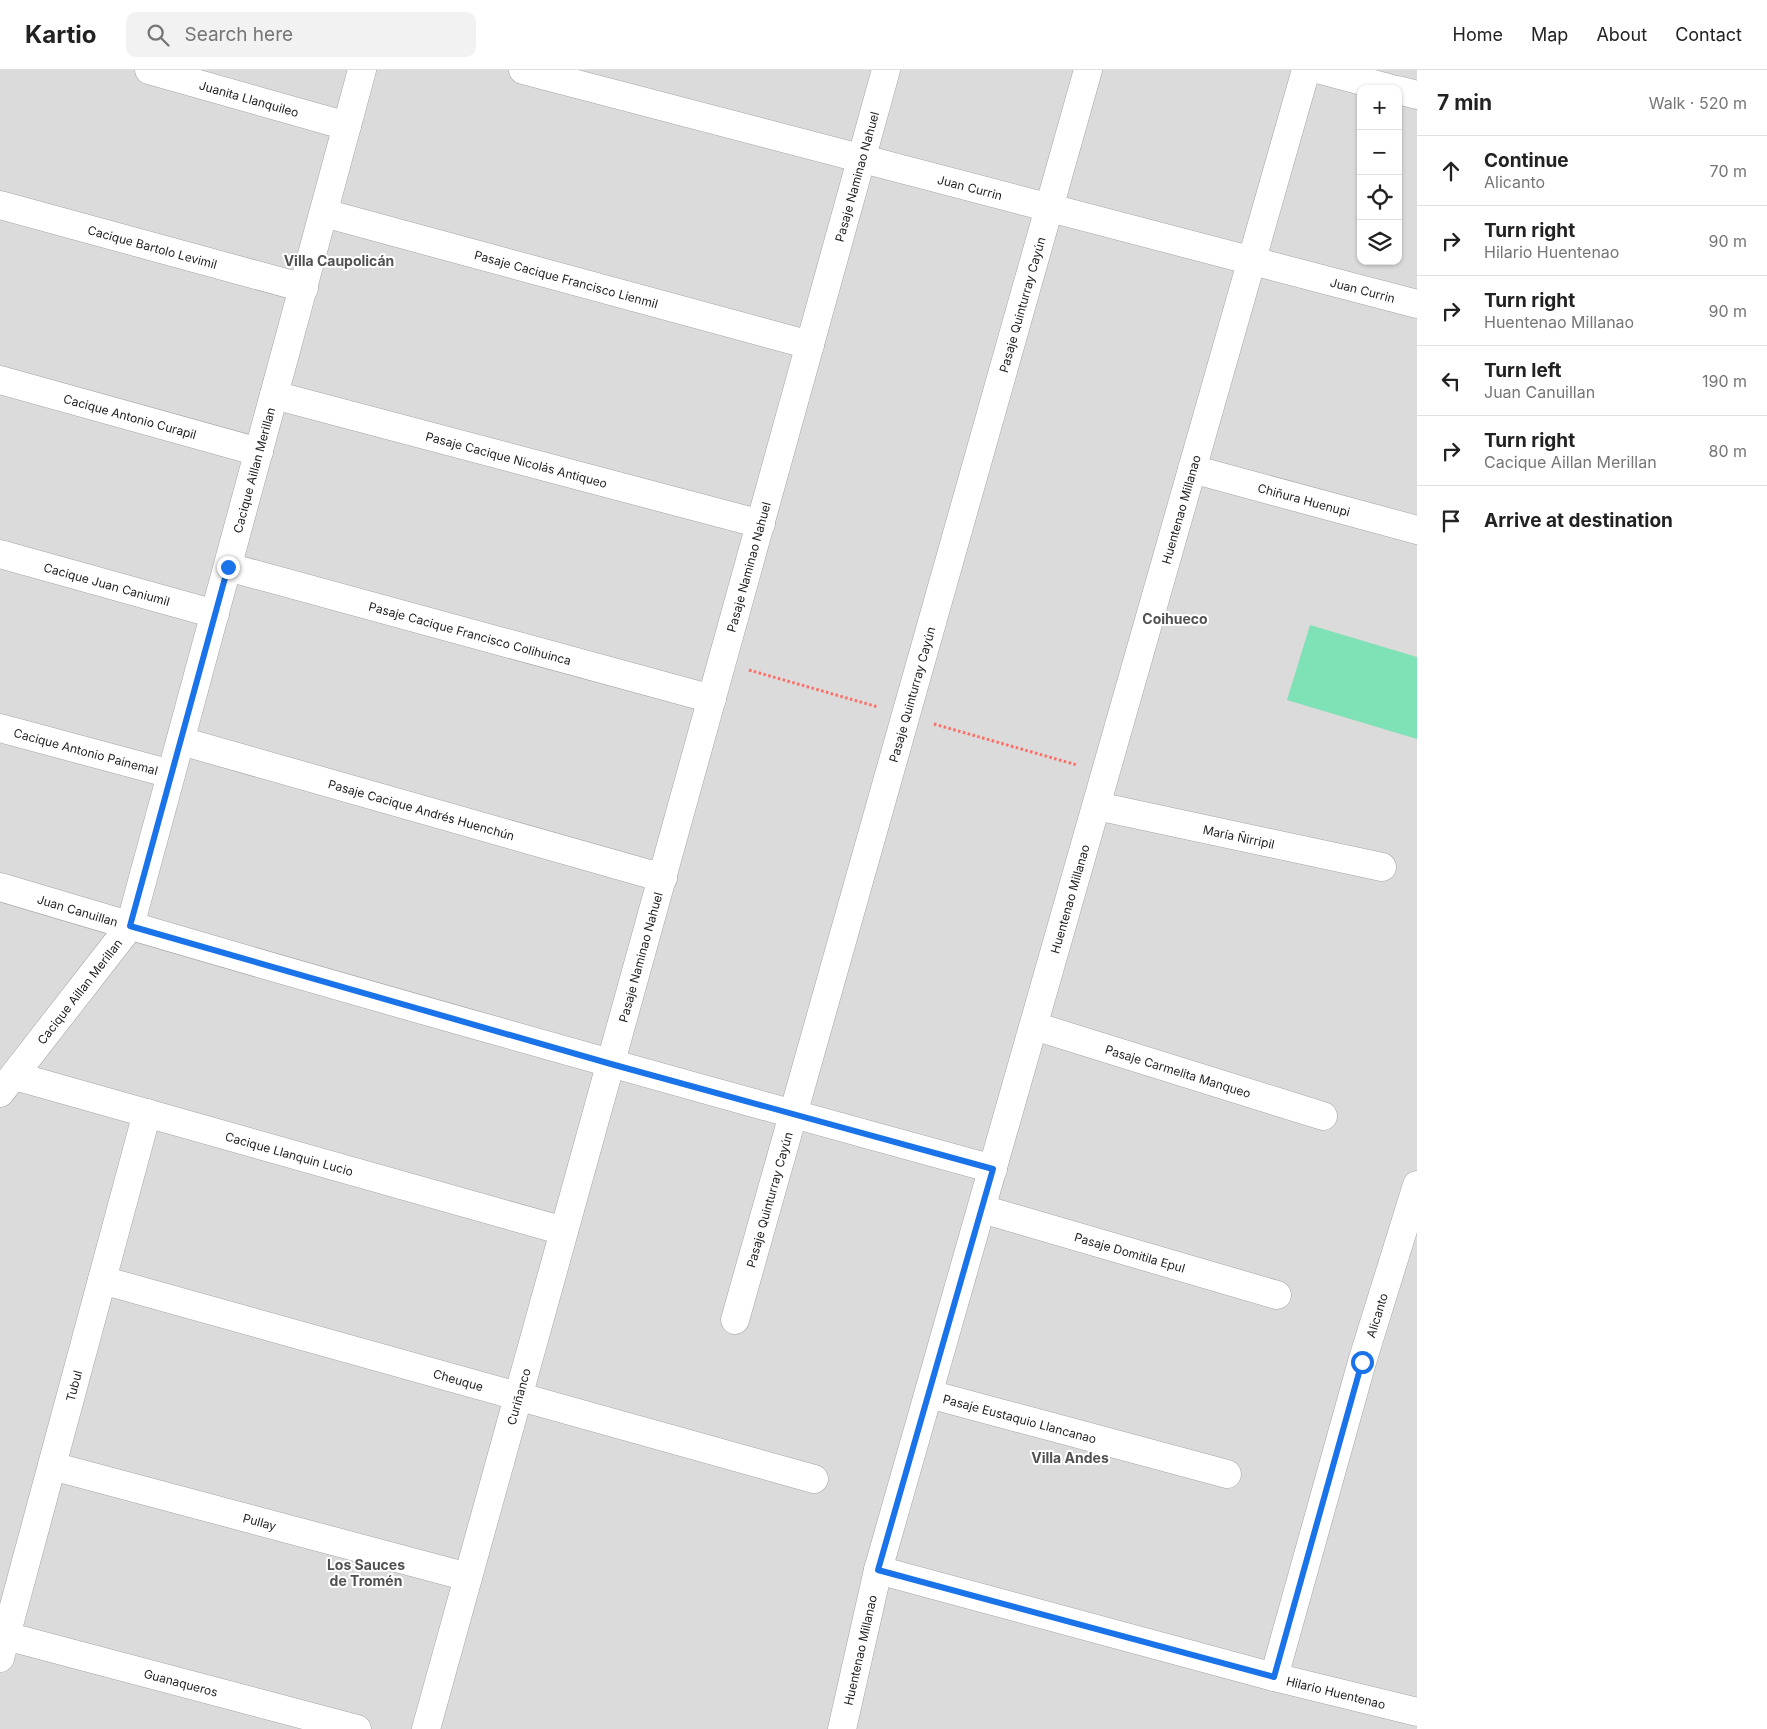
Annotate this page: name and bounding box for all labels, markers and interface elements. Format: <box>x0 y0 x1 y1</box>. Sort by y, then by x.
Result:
search box <box>126 12 476 57</box>
text: Kartio <box>25 20 96 49</box>
icon: search <box>144 21 172 49</box>
text: Search here <box>184 23 293 46</box>
text: Home <box>1453 24 1503 45</box>
text: Map <box>1531 24 1568 45</box>
text: About <box>1596 24 1647 45</box>
text: Contact <box>1675 24 1742 45</box>
street label: Juanita Llanquileo <box>198 77 301 120</box>
map controls <box>1357 85 1402 265</box>
button: + <box>1357 85 1402 130</box>
text: 7 min <box>1437 90 1492 115</box>
text: Walk · 520 m <box>1649 93 1747 113</box>
street label: Pasaje Naminao Nahuel <box>831 110 882 243</box>
button: − <box>1357 130 1402 175</box>
text: Continue <box>1484 149 1569 172</box>
icon: ahead <box>1437 157 1465 185</box>
text: 70 m <box>1710 161 1747 181</box>
street label: Juan Currin <box>936 171 1004 203</box>
text: Alicanto <box>1484 172 1545 192</box>
button: locate <box>1357 175 1402 220</box>
text: Turn right <box>1484 219 1575 242</box>
button: layers <box>1357 220 1402 265</box>
street label: Cacique Bartolo Levimil <box>86 222 219 271</box>
icon: right <box>1437 227 1465 255</box>
text: 90 m <box>1708 231 1747 251</box>
street label: Pasaje Quinturray Cayún <box>995 235 1048 374</box>
text: Hilario Huentenao <box>1484 242 1619 262</box>
street label: Pasaje Cacique Francisco Lienmil <box>473 247 660 311</box>
district label: Villa Caupolicán <box>284 252 394 269</box>
street label: Juan Currin <box>1329 274 1397 305</box>
text: Turn right <box>1484 289 1575 312</box>
icon: right <box>1437 297 1465 325</box>
text: 90 m <box>1708 301 1747 321</box>
text: Huentenao Millanao <box>1484 312 1634 332</box>
text: Turn left <box>1484 359 1562 382</box>
icon: left <box>1437 367 1465 395</box>
text: 190 m <box>1702 371 1747 391</box>
text: Juan Canuillan <box>1484 382 1595 402</box>
street label: Cacique Antonio Curapil <box>62 391 198 442</box>
street label: Cacique Aillan Merillan <box>229 406 278 535</box>
street label: Pasaje Cacique Nicolás Antiqueo <box>424 428 609 490</box>
text: Turn right <box>1484 429 1575 452</box>
icon: right <box>1437 437 1465 465</box>
text: 80 m <box>1708 441 1747 461</box>
text: Cacique Aillan Merillan <box>1484 452 1657 472</box>
street label: Huentenao Millanao <box>1158 453 1203 566</box>
street label: Chiñura Huenupi <box>1256 480 1352 519</box>
street label: Pasaje Naminao Nahuel <box>723 500 773 634</box>
icon: arrive <box>1437 507 1465 535</box>
text: Arrive at destination <box>1484 509 1673 532</box>
route end <box>217 556 240 579</box>
street label: Cacique Juan Caniumil <box>42 559 172 609</box>
street label: Pasaje Cacique Francisco Colihuinca <box>367 598 573 668</box>
district label: Coihueco <box>1142 610 1208 627</box>
street label: Pasaje Quinturray Cayún <box>885 625 938 764</box>
street label: Cacique Antonio Painemal <box>12 725 160 778</box>
street label: Pasaje Cacique Andrés Huenchún <box>327 776 516 843</box>
street label: María Ñirripil <box>1202 821 1276 851</box>
street label: Huentenao Millanao <box>1047 843 1092 955</box>
street label: Pasaje Naminao Nahuel <box>615 890 665 1024</box>
street label: Juan Canuillan <box>35 891 120 929</box>
street label: Cacique Aillan Merillan <box>34 935 125 1047</box>
street label: Pasaje Carmelita Manqueo <box>1103 1041 1253 1101</box>
street label: Cacique Llanquin Lucio <box>224 1128 355 1179</box>
street label: Pasaje Quinturray Cayún <box>743 1130 795 1269</box>
street label: Pasaje Domitila Epul <box>1073 1229 1187 1275</box>
street label: Alicanto <box>1363 1291 1391 1339</box>
route start <box>1351 1351 1374 1374</box>
street label: Cheuque <box>432 1365 485 1394</box>
street label: Curiñanco <box>503 1366 533 1427</box>
street label: Tubul <box>62 1369 85 1403</box>
street label: Pasaje Eustaquio Llancanao <box>941 1391 1098 1446</box>
district label: Villa Andes <box>1031 1449 1109 1466</box>
street label: Pullay <box>241 1510 278 1533</box>
district label: Los Sauces de Tromén <box>327 1556 405 1589</box>
street label: Huentenao Millanao <box>840 1593 880 1707</box>
street label: Guanaqueros <box>142 1665 220 1699</box>
street label: Hilario Huentenao <box>1285 1673 1387 1712</box>

